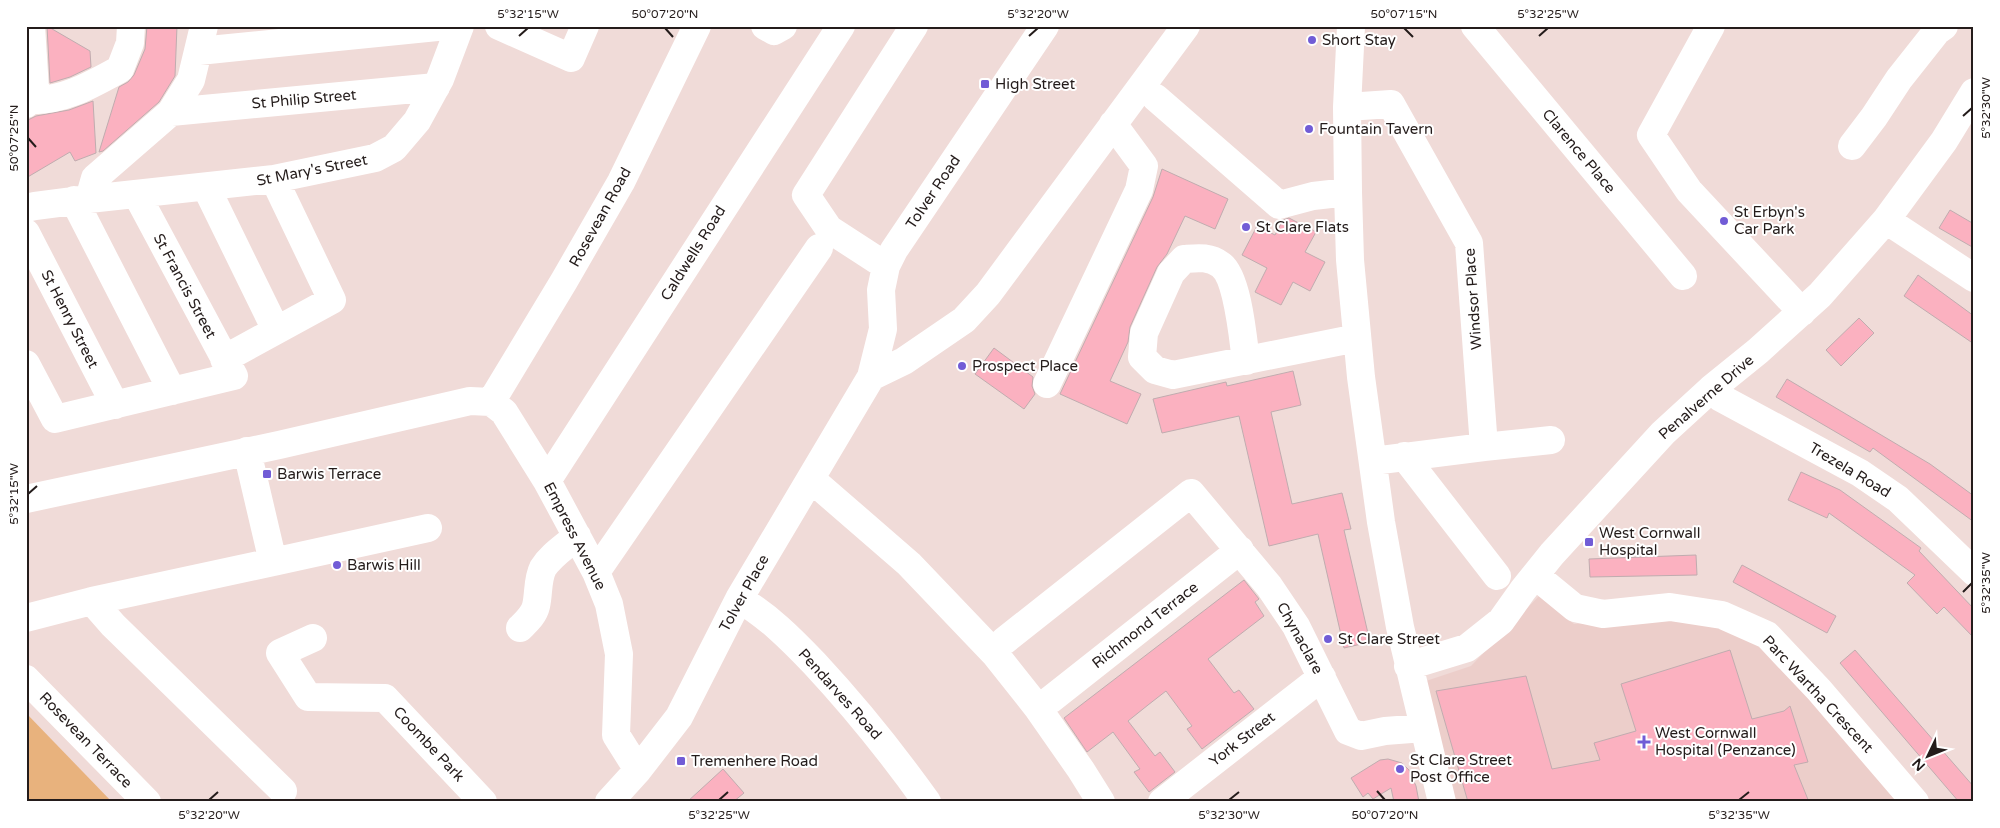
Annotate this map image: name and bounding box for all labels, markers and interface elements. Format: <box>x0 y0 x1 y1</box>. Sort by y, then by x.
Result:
text: 5°32'15"W <box>497 7 559 21</box>
text: 50°07'20"N <box>632 7 699 21</box>
text: 5°32'20"W <box>1007 7 1069 21</box>
text: 50°07'15"N <box>1371 7 1438 21</box>
text: 5°32'25"W <box>1517 7 1579 21</box>
place label: Short Stay <box>1322 31 1396 49</box>
marker: Short Stay <box>1306 34 1318 46</box>
place label: High Street <box>995 75 1076 93</box>
text: 5°32'30"W <box>1979 77 1993 139</box>
marker: High Street <box>979 78 991 90</box>
street label: St Philip Street <box>251 85 357 113</box>
text: 50°07'25"N <box>7 105 21 172</box>
street label: Clarence Place <box>1538 105 1620 197</box>
place label: Fountain Tavern <box>1319 120 1433 138</box>
marker: Fountain Tavern <box>1303 123 1315 135</box>
street label: St Mary's Street <box>255 150 369 190</box>
street label: Tolver Road <box>902 152 964 232</box>
street label: Rosevean Road <box>565 164 635 270</box>
street label: Caldwells Road <box>657 202 729 304</box>
place label: St Erbyn's Car Park <box>1734 203 1805 238</box>
marker: St Erbyn's Car Park <box>1718 215 1730 227</box>
place label: St Clare Flats <box>1256 218 1349 236</box>
marker: St Clare Flats <box>1240 221 1252 233</box>
street label: St Francis Street <box>150 230 220 342</box>
street label: Windsor Place <box>1460 248 1486 350</box>
street label: St Henry Street <box>37 267 103 371</box>
street label: Penalverne Drive <box>1655 351 1757 443</box>
place label: Prospect Place <box>972 357 1078 375</box>
marker: Prospect Place <box>956 360 968 372</box>
street label: Trezela Road <box>1806 439 1894 501</box>
text: 5°32'15"W <box>7 463 21 525</box>
place label: Barwis Terrace <box>277 465 381 483</box>
marker: Barwis Terrace <box>261 468 273 480</box>
street label: Empress Avenue <box>540 479 610 593</box>
place label: West Cornwall Hospital <box>1599 524 1701 559</box>
marker: West Cornwall Hospital <box>1583 536 1595 548</box>
street label: Tolver Place <box>715 551 773 635</box>
text: 5°32'35"W <box>1979 552 1993 614</box>
place label: Barwis Hill <box>347 556 421 574</box>
marker: Barwis Hill <box>331 559 343 571</box>
street label: Richmond Terrace <box>1088 578 1202 672</box>
street label: Chynaclare <box>1273 599 1327 677</box>
place label: St Clare Street <box>1338 630 1440 648</box>
street label: Parc Wartha Crescent <box>1759 632 1877 757</box>
marker: St Clare Street <box>1322 633 1334 645</box>
street label: Pendarves Road <box>794 645 886 743</box>
street label: Rosevean Terrace <box>36 688 136 792</box>
street label: Coombe Park <box>390 703 468 785</box>
street label: York Street <box>1206 708 1279 770</box>
place label: West Cornwall Hospital (Penzance) <box>1655 724 1796 759</box>
north arrow <box>1902 730 1952 780</box>
marker: West Cornwall Hospital (Penzance) <box>1637 735 1651 749</box>
place label: St Clare Street Post Office <box>1410 751 1512 786</box>
place label: Tremenhere Road <box>691 752 818 770</box>
marker: Tremenhere Road <box>675 755 687 767</box>
text: N <box>1909 755 1929 774</box>
marker: St Clare Street Post Office <box>1394 763 1406 775</box>
text: 5°32'20"W <box>178 808 240 822</box>
text: 5°32'25"W <box>688 808 750 822</box>
text: 5°32'30"W <box>1198 808 1260 822</box>
text: 50°07'20"N <box>1352 808 1419 822</box>
text: 5°32'35"W <box>1708 808 1770 822</box>

